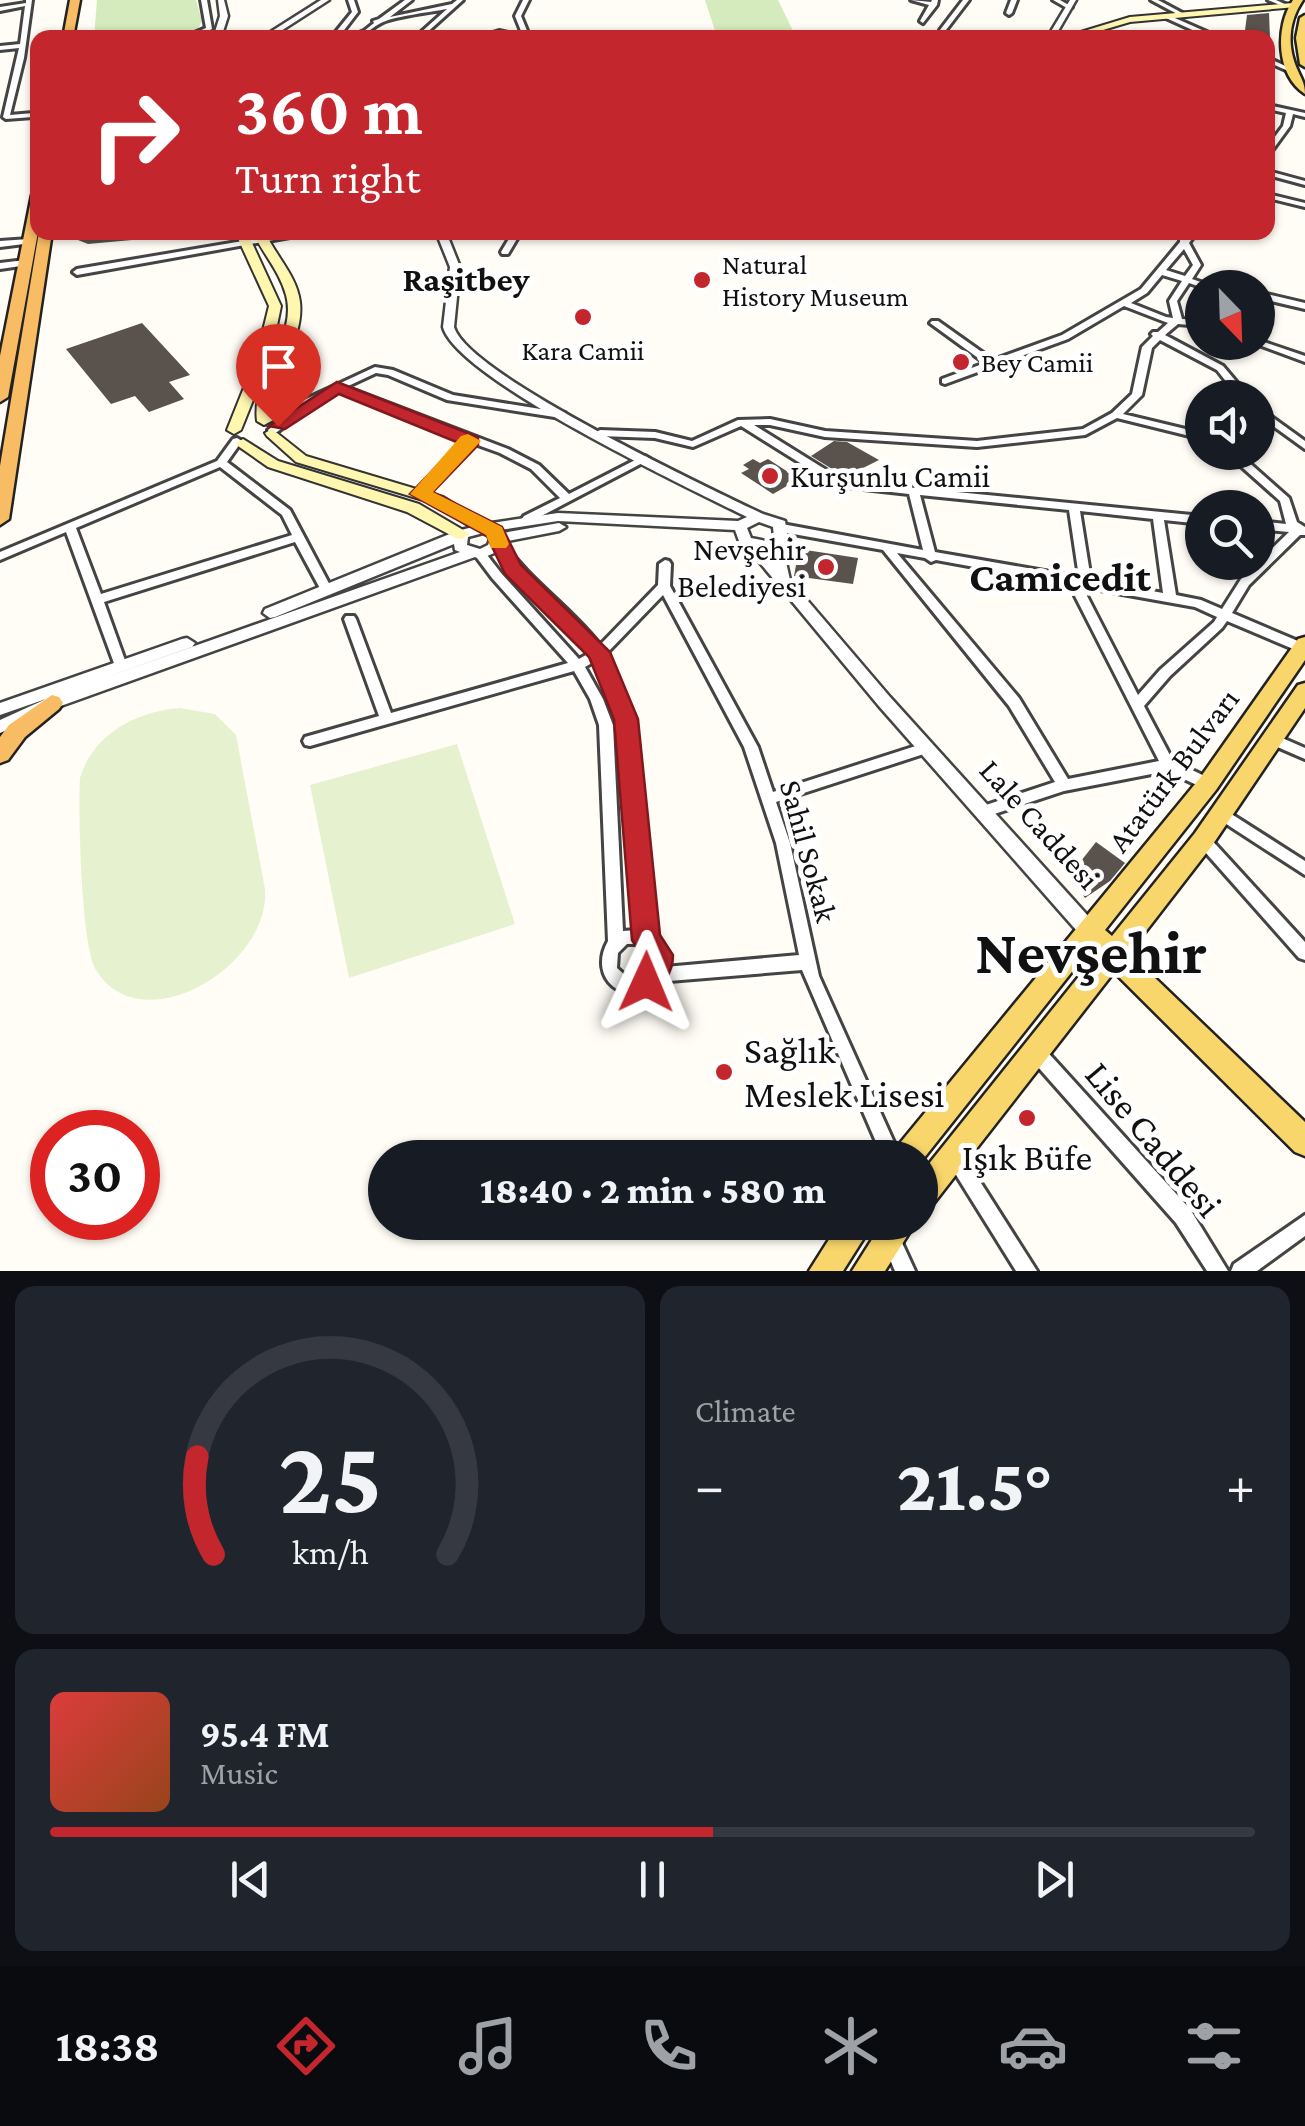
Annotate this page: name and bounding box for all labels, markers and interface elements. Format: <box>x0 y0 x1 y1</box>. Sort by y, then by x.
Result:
icon: right <box>70 70 200 200</box>
text: 360 m <box>235 71 423 149</box>
text: Turn right <box>235 153 420 203</box>
place label: Natural History Museum <box>722 249 909 312</box>
district label: Raşitbey <box>402 260 531 299</box>
marker: Natural History Museum <box>691 269 713 291</box>
north arrow <box>1185 270 1275 360</box>
map controls <box>1185 270 1275 580</box>
marker: Kara Camii <box>572 306 594 328</box>
pin <box>236 324 321 427</box>
place label: Kara Camii <box>522 335 644 366</box>
icon: arrive <box>251 339 306 394</box>
place label: Bey Camii <box>981 347 1093 378</box>
marker: Bey Camii <box>950 351 972 373</box>
button: sound <box>1185 380 1275 470</box>
place label: Kurşunlu Camii <box>790 458 990 494</box>
marker: Kurşunlu Camii <box>759 465 781 487</box>
button: search <box>1185 490 1275 580</box>
place label: Nevşehir Belediyesi <box>677 531 806 604</box>
district label: Camicedit <box>969 553 1152 600</box>
marker: Nevşehir Belediyesi <box>815 556 837 578</box>
street label: Atatürk Bulvarı <box>1100 681 1246 859</box>
street label: Lale Caddesi <box>973 752 1107 896</box>
street label: Sahil Sokak <box>773 776 845 927</box>
district label: Nevşehir <box>975 917 1207 986</box>
position arrow <box>594 930 698 1034</box>
place label: Sağlık Meslek Lisesi <box>744 1029 945 1115</box>
street label: Lise Caddesi <box>1077 1053 1231 1225</box>
marker: Sağlık Meslek Lisesi <box>713 1061 735 1083</box>
marker: Işık Büfe <box>1016 1107 1038 1129</box>
speed limit sign: 30 <box>30 1110 160 1240</box>
place label: Işık Büfe <box>962 1136 1092 1178</box>
text: 18:40 · 2 min · 580 m <box>480 1169 826 1211</box>
text: Climate <box>695 1393 796 1429</box>
text: 25 <box>278 1419 382 1534</box>
text: 21.5° <box>897 1443 1053 1526</box>
text: − <box>695 1455 724 1516</box>
text: + <box>1226 1455 1255 1516</box>
text: km/h <box>291 1532 369 1572</box>
text: 95.4 FM <box>200 1713 329 1755</box>
text: Music <box>200 1755 278 1791</box>
icon: previous <box>223 1852 278 1907</box>
icon: pause <box>625 1852 680 1907</box>
icon: next <box>1027 1852 1082 1907</box>
icon: directions <box>271 2011 341 2081</box>
icon: music <box>453 2011 523 2081</box>
icon: phone <box>634 2011 704 2081</box>
icon: climate <box>816 2011 886 2081</box>
icon: car <box>998 2011 1068 2081</box>
icon: filters <box>1179 2011 1249 2081</box>
text: 18:38 <box>56 2021 160 2071</box>

